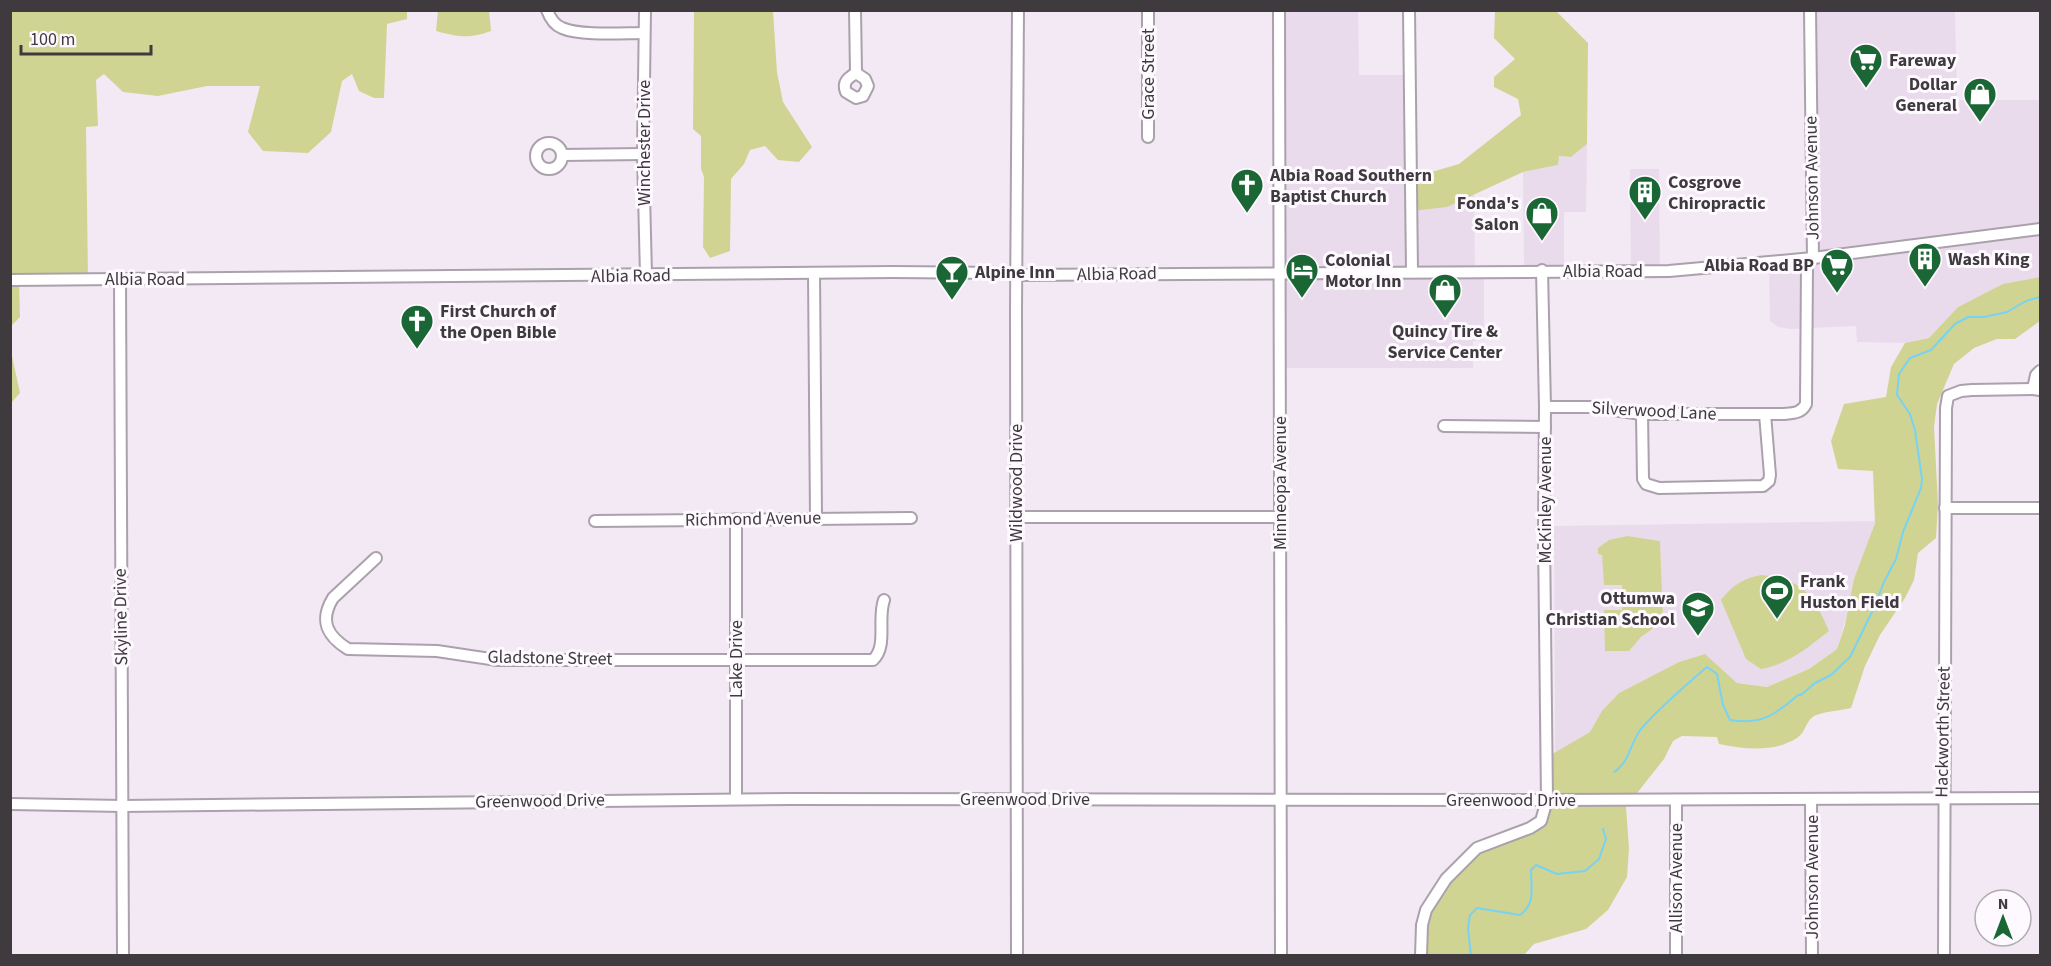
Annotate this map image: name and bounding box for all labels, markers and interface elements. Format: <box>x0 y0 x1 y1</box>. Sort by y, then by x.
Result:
scale bar <box>21 18 152 56</box>
text: 100 m <box>30 27 75 52</box>
street label: Grace Street <box>1136 28 1161 120</box>
supermarket icon: Fareway <box>1848 42 1884 89</box>
place label: Fareway <box>1889 48 1957 73</box>
place label: Dollar General <box>1895 72 1958 118</box>
shop icon: Dollar General <box>1962 76 1998 123</box>
street label: Winchester Drive <box>632 80 657 206</box>
street label: Johnson Avenue <box>1798 116 1826 240</box>
place label: Albia Road Southern Baptist Church <box>1269 163 1432 209</box>
church icon: Albia Road Southern Baptist Church <box>1229 167 1265 214</box>
place label: Cosgrove Chiropractic <box>1668 170 1766 216</box>
building icon: Cosgrove Chiropractic <box>1627 174 1663 221</box>
place label: Fonda's Salon <box>1457 191 1519 237</box>
shop icon: Fonda's Salon <box>1524 195 1560 242</box>
building icon: Wash King <box>1907 241 1943 288</box>
supermarket icon: Albia Road BP <box>1819 247 1855 294</box>
place label: Wash King <box>1948 247 2030 272</box>
place label: Colonial Motor Inn <box>1325 248 1402 294</box>
hotel icon: Colonial Motor Inn <box>1284 252 1320 299</box>
place label: Albia Road BP <box>1704 253 1814 278</box>
bar icon: Alpine Inn <box>934 254 970 301</box>
street label: Albia Road <box>1563 259 1643 284</box>
place label: Alpine Inn <box>974 260 1055 285</box>
street label: Albia Road <box>1077 261 1157 287</box>
street label: Albia Road <box>591 263 671 289</box>
street label: Albia Road <box>105 267 185 292</box>
shop icon: Quincy Tire & Service Center <box>1427 272 1463 319</box>
place label: First Church of the Open Bible <box>440 299 557 345</box>
church icon: First Church of the Open Bible <box>399 303 435 350</box>
place label: Quincy Tire & Service Center <box>1387 319 1503 365</box>
street label: Silverwood Lane <box>1591 395 1717 427</box>
street label: Minneopa Avenue <box>1268 416 1293 550</box>
street label: Wildwood Drive <box>1004 424 1029 542</box>
street label: McKinley Avenue <box>1533 436 1558 564</box>
street label: Richmond Avenue <box>685 505 821 533</box>
street label: Skyline Drive <box>108 568 134 666</box>
place label: Frank Huston Field <box>1800 569 1900 615</box>
sports icon: Frank Huston Field <box>1759 573 1795 620</box>
place label: Ottumwa Christian School <box>1545 586 1675 632</box>
school or university icon: Ottumwa Christian School <box>1680 590 1716 637</box>
street label: Lake Drive <box>724 620 749 698</box>
street label: Gladstone Street <box>487 644 613 672</box>
street label: Hackworth Street <box>1929 666 1957 798</box>
street label: Greenwood Drive <box>475 787 605 815</box>
street label: Greenwood Drive <box>960 787 1090 812</box>
street label: Greenwood Drive <box>1446 788 1576 813</box>
street label: Johnson Avenue <box>1800 815 1825 939</box>
street label: Allison Avenue <box>1664 823 1689 933</box>
north arrow <box>1973 888 2033 948</box>
text: N <box>1998 893 2008 915</box>

